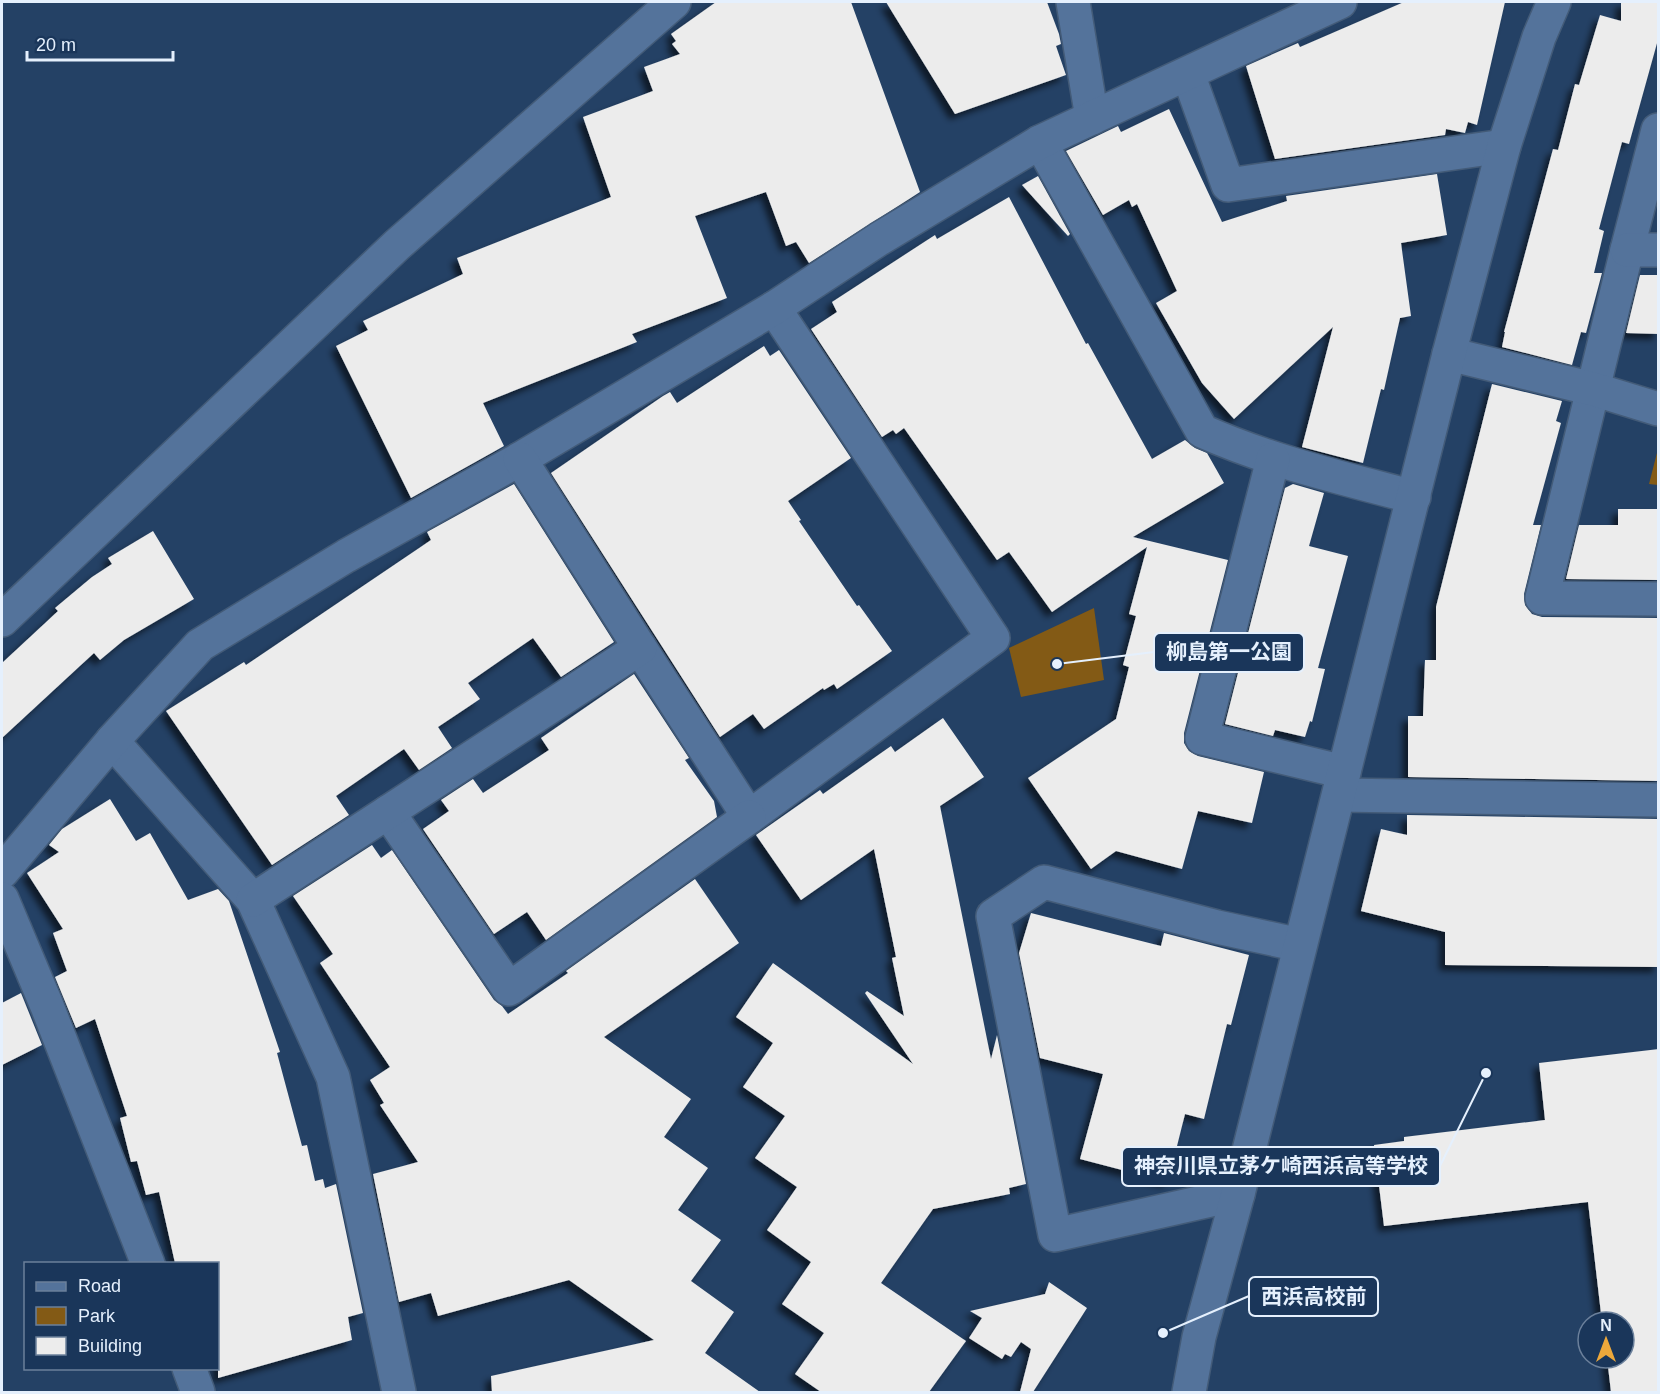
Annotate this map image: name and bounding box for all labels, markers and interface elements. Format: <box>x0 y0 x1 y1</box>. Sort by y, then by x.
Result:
scale bar <box>27 24 172 62</box>
text: 20 m <box>36 35 76 55</box>
callout: 柳島第一公園 <box>1154 633 1304 672</box>
text: 柳島第一公園 <box>1166 640 1292 663</box>
callout: 神奈川県立茅ケ崎西浜高等学校 <box>1122 1147 1440 1186</box>
text: 神奈川県立茅ケ崎西浜高等学校 <box>1134 1154 1428 1177</box>
legend <box>24 1262 219 1370</box>
text: Road <box>78 1276 121 1296</box>
callout: 西浜高校前 <box>1249 1277 1378 1316</box>
text: 西浜高校前 <box>1262 1285 1367 1308</box>
text: Park <box>78 1306 116 1326</box>
north arrow <box>1576 1310 1636 1370</box>
text: N <box>1600 1317 1612 1334</box>
text: Building <box>78 1336 142 1356</box>

